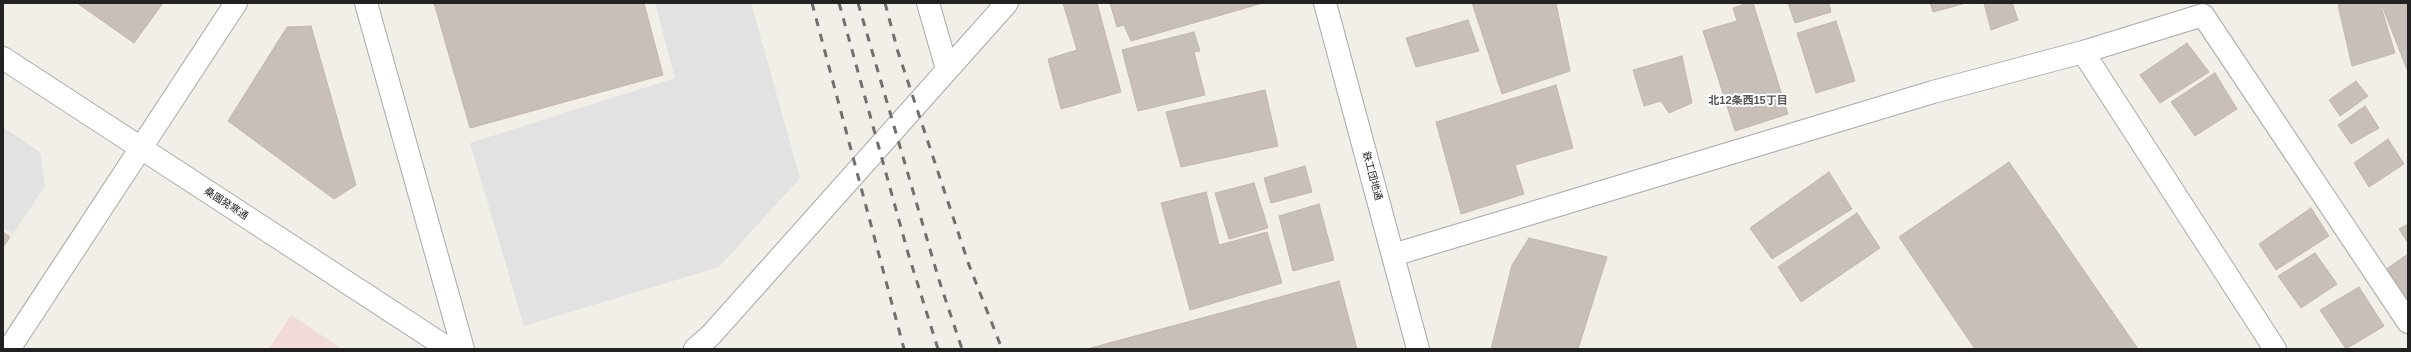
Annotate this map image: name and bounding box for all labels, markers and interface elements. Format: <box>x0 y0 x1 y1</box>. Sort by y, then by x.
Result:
district label: 北12条西15丁目 <box>1708 94 1788 108</box>
street label: 鉄工団地通 <box>1360 150 1384 202</box>
street label: 桑園発寒通 <box>202 185 250 223</box>

